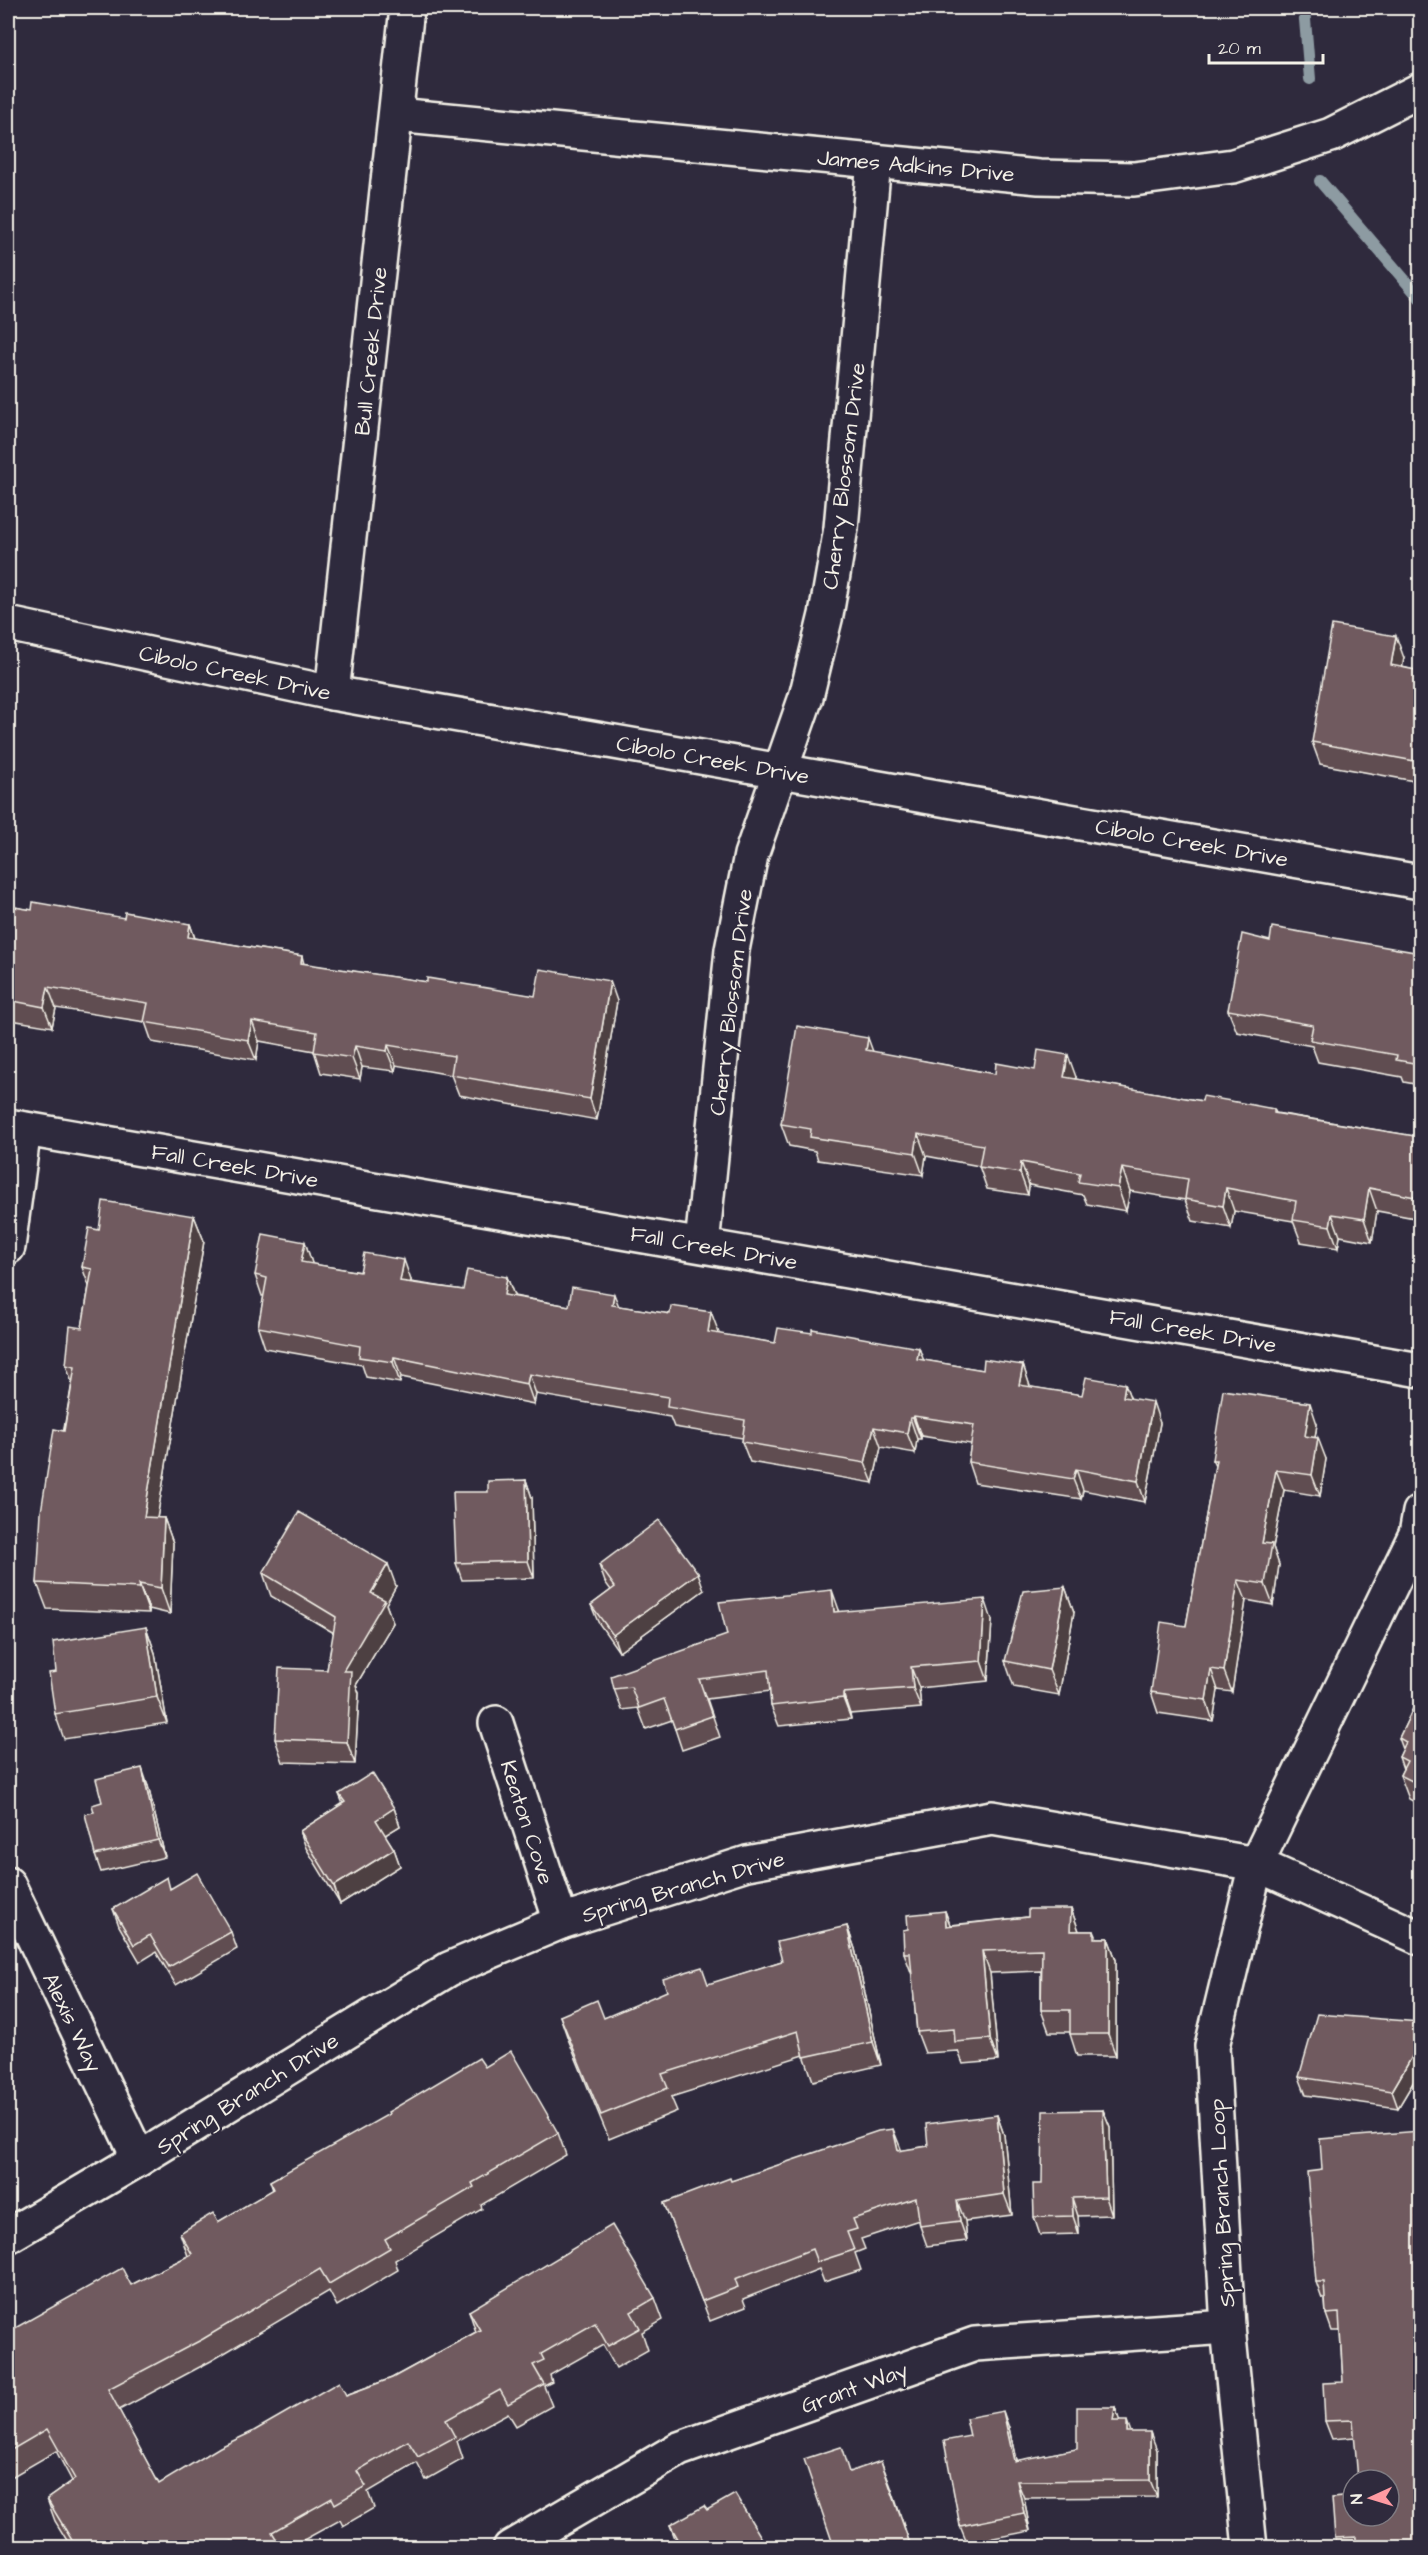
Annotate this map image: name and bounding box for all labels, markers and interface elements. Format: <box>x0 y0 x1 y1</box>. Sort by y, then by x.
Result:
scale bar <box>1209 27 1323 65</box>
text: 20 m <box>1218 36 1261 61</box>
street label: James Adkins Drive <box>816 142 1016 191</box>
street label: Bull Creek Drive <box>347 265 396 437</box>
street label: Cherry Blossom Drive <box>815 361 875 592</box>
street label: Cibolo Creek Drive <box>136 638 333 709</box>
street label: Cibolo Creek Drive <box>614 728 812 793</box>
street label: Cibolo Creek Drive <box>1093 811 1291 876</box>
street label: Cherry Blossom Drive <box>702 887 762 1118</box>
street label: Fall Creek Drive <box>149 1137 321 1196</box>
street label: Fall Creek Drive <box>628 1219 800 1278</box>
street label: Fall Creek Drive <box>1107 1302 1279 1361</box>
street label: Keaton Cove <box>492 1756 561 1889</box>
street label: Spring Branch Drive <box>578 1844 789 1932</box>
street label: Alexis Way <box>33 1968 109 2078</box>
street label: Spring Branch Drive <box>151 2026 346 2164</box>
street label: Spring Branch Loop <box>1202 2098 1244 2308</box>
street label: Grant Way <box>797 2355 912 2423</box>
north arrow <box>1341 2468 1401 2528</box>
text: N <box>1346 2493 1368 2505</box>

